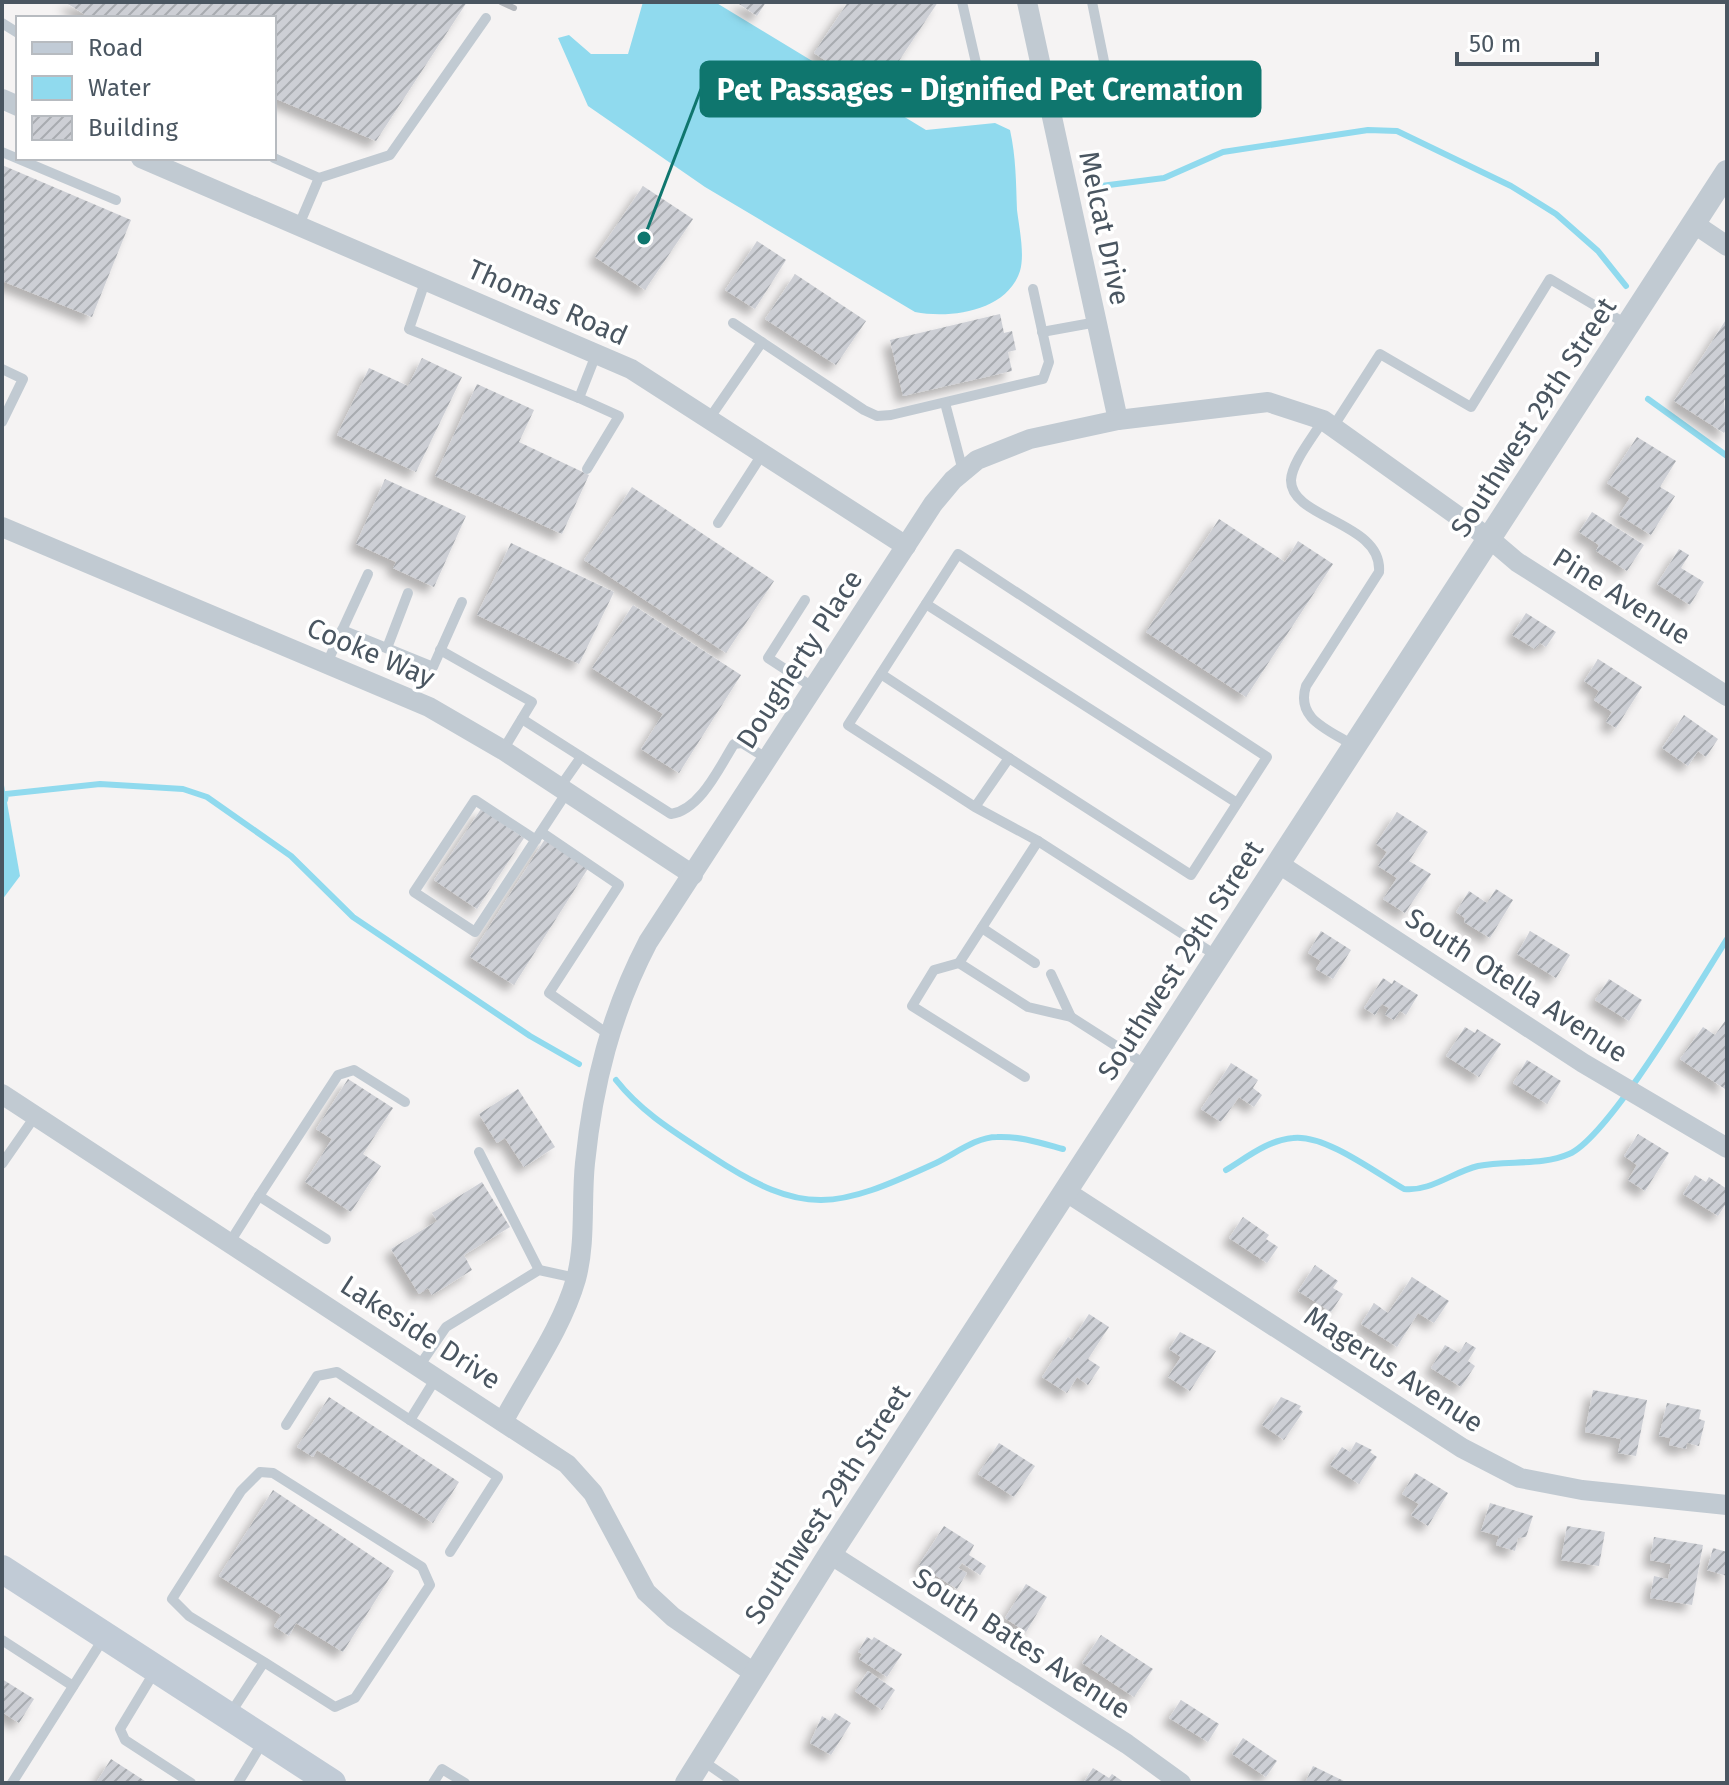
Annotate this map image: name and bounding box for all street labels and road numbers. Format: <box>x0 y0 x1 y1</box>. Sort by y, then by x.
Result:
street label: Melcat Drive <box>1072 148 1137 308</box>
street label: Thomas Road <box>463 253 633 352</box>
street label: Southwest 29th Street <box>1444 291 1624 543</box>
street label: Pine Avenue <box>1547 541 1697 652</box>
street label: Dougherty Place <box>729 564 869 755</box>
street label: Cooke Way <box>302 611 440 694</box>
street label: Southwest 29th Street <box>1091 834 1271 1086</box>
street label: South Otella Avenue <box>1400 901 1634 1070</box>
street label: Lakeside Drive <box>334 1268 507 1396</box>
street label: Magerus Avenue <box>1298 1299 1489 1440</box>
street label: Southwest 29th Street <box>738 1378 918 1630</box>
street label: South Bates Avenue <box>907 1561 1137 1726</box>

